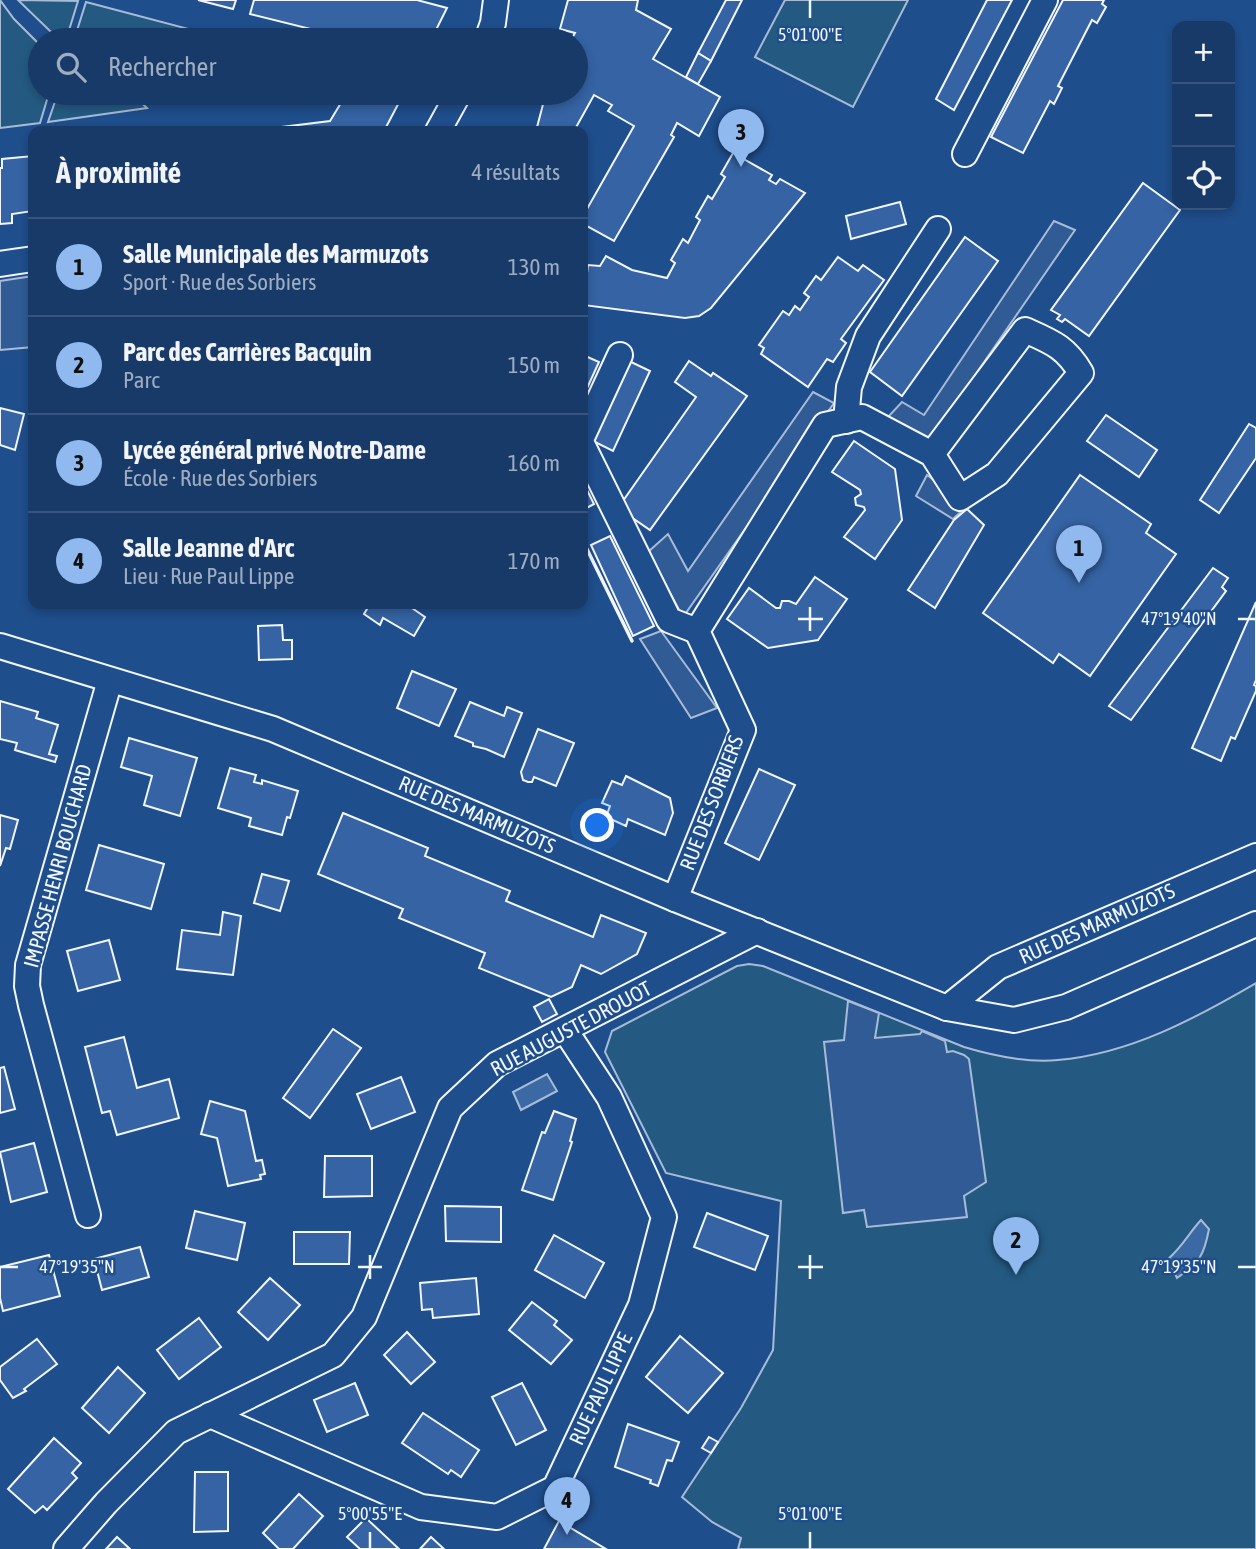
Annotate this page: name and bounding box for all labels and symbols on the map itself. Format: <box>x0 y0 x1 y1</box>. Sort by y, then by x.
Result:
text: 5°01'00"E <box>778 24 842 45</box>
pin: 3 <box>718 109 764 167</box>
pin: 1 <box>1056 525 1102 583</box>
text: 47°19'40"N <box>1141 608 1217 629</box>
street label: RUE DES SORBIERS <box>674 732 748 873</box>
street label: IMPASSE HENRI BOUCHARD <box>18 761 96 970</box>
street label: RUE DES MARMUZOTS <box>395 770 559 858</box>
your location <box>580 808 614 842</box>
street label: RUE DES MARMUZOTS <box>1015 878 1178 968</box>
street label: RUE AUGUSTE DROUOT <box>486 976 655 1081</box>
pin: 2 <box>993 1217 1039 1275</box>
text: 47°19'35"N <box>39 1256 115 1277</box>
text: 47°19'35"N <box>1141 1256 1217 1277</box>
street label: RUE PAUL LIPPE <box>564 1329 637 1448</box>
pin: 4 <box>544 1477 590 1535</box>
text: 5°00'55"E <box>338 1503 402 1524</box>
text: 5°01'00"E <box>778 1503 842 1524</box>

